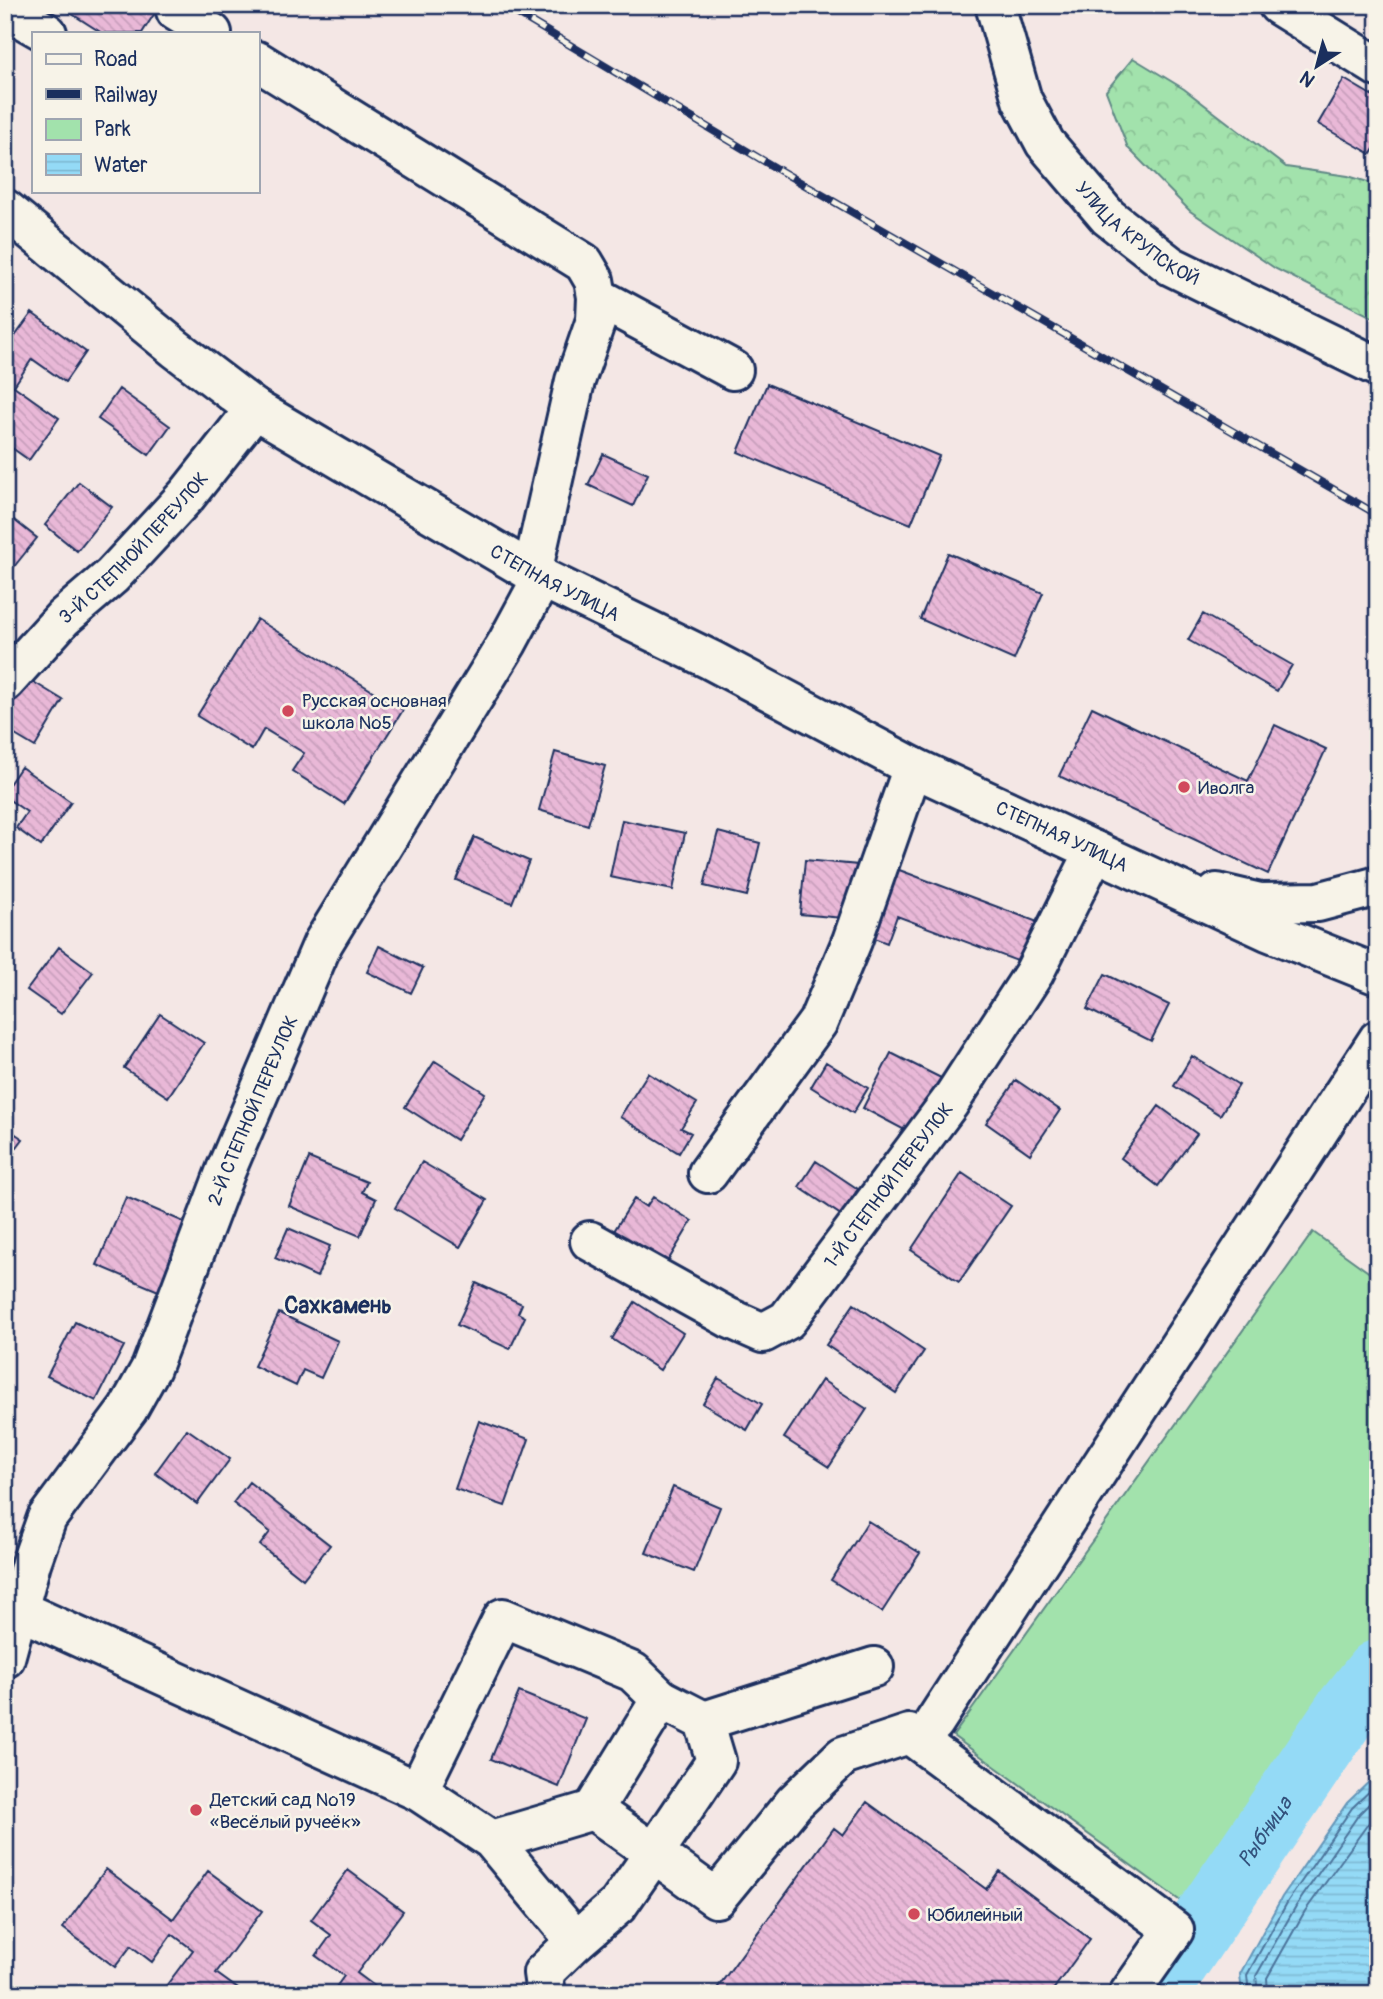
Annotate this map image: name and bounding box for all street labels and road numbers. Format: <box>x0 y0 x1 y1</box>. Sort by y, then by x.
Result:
street label: УЛИЦА КРУПСКОЙ <box>1070 177 1203 291</box>
street label: 3-Й СТЕПНОЙ ПЕРЕУЛОК <box>54 467 214 629</box>
street label: СТЕПНАЯ УЛИЦА <box>486 539 624 627</box>
street label: СТЕПНАЯ УЛИЦА <box>992 796 1132 878</box>
street label: 2-Й СТЕПНОЙ ПЕРЕУЛОК <box>203 1012 304 1209</box>
street label: 1-Й СТЕПНОЙ ПЕРЕУЛОК <box>819 1098 959 1273</box>

